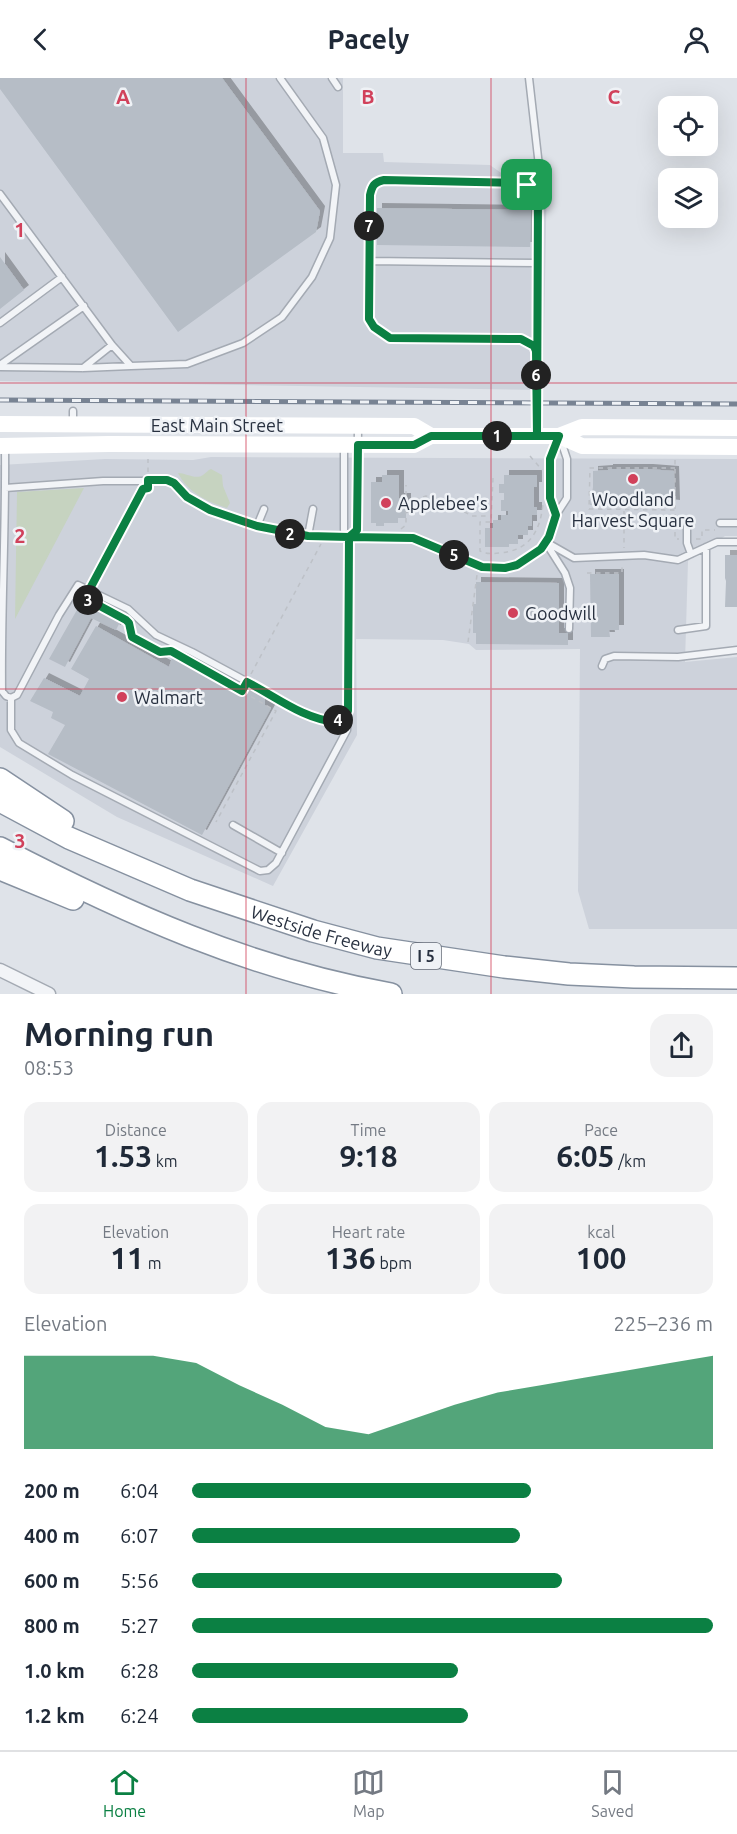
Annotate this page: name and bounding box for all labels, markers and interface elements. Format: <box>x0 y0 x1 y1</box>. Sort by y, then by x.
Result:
icon: back <box>24 23 57 56</box>
icon: person <box>680 23 713 56</box>
text: Pacely <box>328 24 409 54</box>
text: A <box>116 85 130 108</box>
text: B <box>361 85 375 108</box>
text: C <box>608 85 621 108</box>
map controls <box>658 96 718 228</box>
button: locate <box>658 96 718 156</box>
pin <box>501 159 552 210</box>
icon: arrive <box>510 168 543 201</box>
button: layers <box>658 168 718 228</box>
pin: 7 <box>354 211 384 241</box>
text: 7 <box>364 217 374 235</box>
text: 1 <box>14 218 26 241</box>
pin: 6 <box>521 360 551 390</box>
text: 6 <box>531 366 541 384</box>
street label: East Main Street <box>151 415 283 435</box>
pin: 1 <box>482 421 512 451</box>
text: 1 <box>492 427 502 445</box>
marker: Woodland Harvest Square <box>626 472 640 486</box>
place label: Woodland Harvest Square <box>572 489 694 530</box>
place label: Applebee's <box>398 493 488 513</box>
marker: Applebee's <box>379 496 393 510</box>
pin: 2 <box>275 519 305 549</box>
text: 2 <box>14 524 26 547</box>
text: 2 <box>285 525 295 543</box>
pin: 5 <box>439 540 469 570</box>
text: 5 <box>449 546 459 564</box>
pin: 3 <box>73 585 103 615</box>
text: 3 <box>83 591 93 609</box>
place label: Goodwill <box>525 603 597 623</box>
marker: Goodwill <box>506 606 520 620</box>
place label: Walmart <box>134 687 203 707</box>
marker: Walmart <box>115 690 129 704</box>
pin: 4 <box>323 705 353 735</box>
text: 4 <box>333 711 343 729</box>
text: 3 <box>14 829 26 852</box>
street label: Westside Freeway <box>249 901 394 960</box>
road number: I 5 <box>411 943 441 969</box>
button: share <box>650 1014 713 1077</box>
text: Morning run <box>24 1015 214 1052</box>
text: 08:53 <box>24 1056 74 1079</box>
text: Distance <box>105 1121 167 1139</box>
text: Time <box>351 1121 386 1139</box>
text: Pace <box>584 1121 618 1139</box>
text: 1.53 <box>94 1139 152 1173</box>
text: 9:18 <box>339 1139 398 1173</box>
text: 6:05 <box>556 1139 614 1173</box>
text: km <box>152 1152 178 1170</box>
text: /km <box>614 1152 646 1170</box>
text: Elevation <box>102 1223 169 1241</box>
text: Heart rate <box>332 1223 405 1241</box>
text: kcal <box>587 1223 615 1241</box>
text: 11 <box>110 1241 144 1275</box>
text: 136 <box>325 1241 376 1275</box>
text: 100 <box>576 1241 627 1275</box>
text: m <box>144 1254 161 1272</box>
text: bpm <box>376 1254 412 1272</box>
text: Elevation <box>24 1312 107 1335</box>
text: 225–236 m <box>614 1312 713 1335</box>
text: 200 m <box>24 1479 80 1502</box>
text: 6:04 <box>120 1479 159 1502</box>
text: 400 m <box>24 1524 80 1547</box>
text: 6:07 <box>120 1524 159 1547</box>
text: 600 m <box>24 1569 80 1592</box>
text: 5:56 <box>120 1569 159 1592</box>
text: 800 m <box>24 1614 80 1637</box>
text: 5:27 <box>120 1614 159 1637</box>
text: 1.0 km <box>24 1659 85 1682</box>
text: 6:28 <box>120 1659 159 1682</box>
text: 1.2 km <box>24 1704 85 1727</box>
text: 6:24 <box>120 1704 159 1727</box>
tab: Home <box>103 1766 146 1820</box>
tab: Map <box>352 1766 385 1820</box>
tab: Saved <box>591 1766 634 1820</box>

